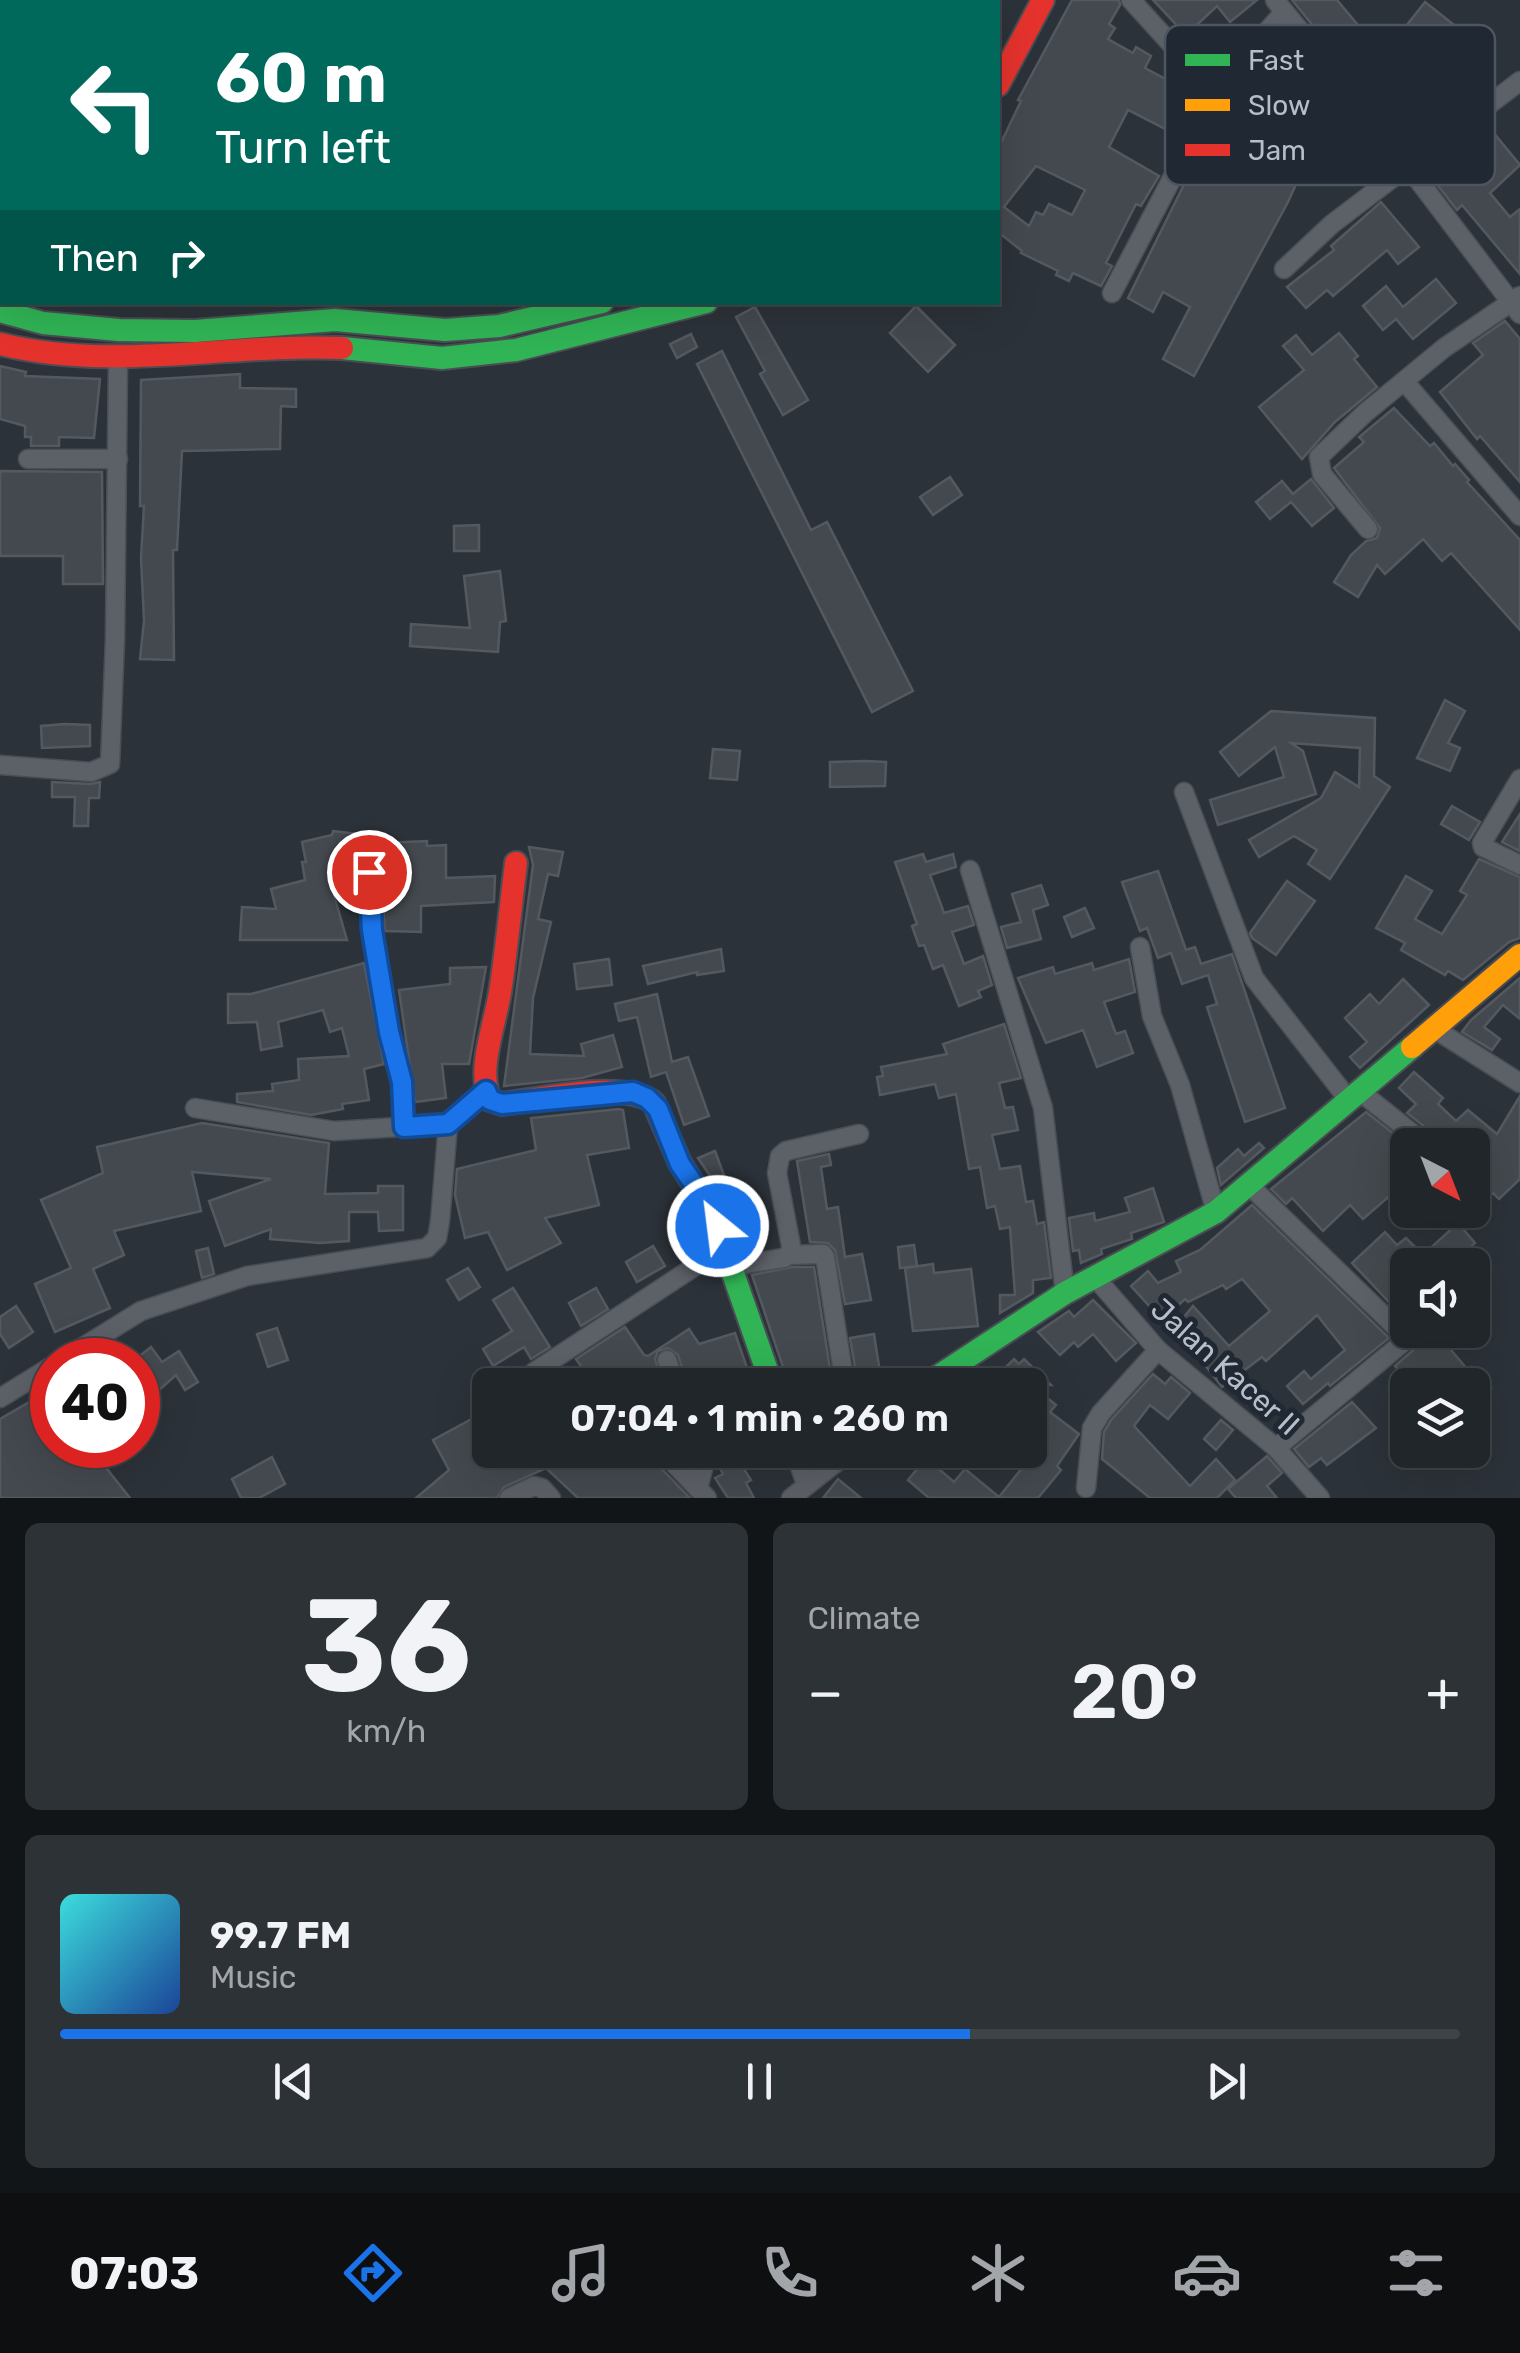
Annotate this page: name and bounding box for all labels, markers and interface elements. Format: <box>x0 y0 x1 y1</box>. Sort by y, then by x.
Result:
legend <box>1165 25 1495 185</box>
text: 60 m <box>215 37 387 120</box>
icon: left <box>50 40 180 170</box>
text: Fast <box>1248 44 1304 77</box>
text: Slow <box>1248 89 1310 122</box>
text: Turn left <box>215 121 391 174</box>
text: Jam <box>1248 134 1306 167</box>
icon: right <box>159 230 214 285</box>
text: Then <box>50 235 139 281</box>
pin <box>327 830 412 915</box>
icon: arrive <box>342 845 397 900</box>
north arrow <box>1390 1128 1490 1228</box>
map controls <box>1390 1128 1490 1468</box>
position arrow <box>666 1174 770 1278</box>
button: sound <box>1390 1248 1490 1348</box>
street label: Jalan Kacer II <box>1143 1291 1307 1443</box>
speed limit sign: 40 <box>30 1338 160 1468</box>
button: layers <box>1390 1368 1490 1468</box>
text: 07:04 · 1 min · 260 m <box>570 1395 949 1441</box>
text: 36 <box>301 1569 471 1724</box>
text: Climate <box>808 1599 921 1637</box>
text: 20° <box>1070 1648 1199 1737</box>
text: − <box>808 1660 843 1725</box>
text: + <box>1426 1660 1460 1725</box>
text: km/h <box>346 1712 426 1750</box>
text: 99.7 FM <box>210 1912 351 1958</box>
text: Music <box>210 1958 296 1996</box>
icon: previous <box>266 2054 321 2109</box>
icon: pause <box>732 2054 787 2109</box>
icon: next <box>1199 2054 1254 2109</box>
icon: directions <box>338 2238 408 2308</box>
icon: music <box>546 2238 616 2308</box>
icon: phone <box>755 2238 825 2308</box>
icon: climate <box>963 2238 1033 2308</box>
icon: car <box>1172 2238 1242 2308</box>
icon: filters <box>1381 2238 1451 2308</box>
text: 07:03 <box>69 2247 199 2300</box>

